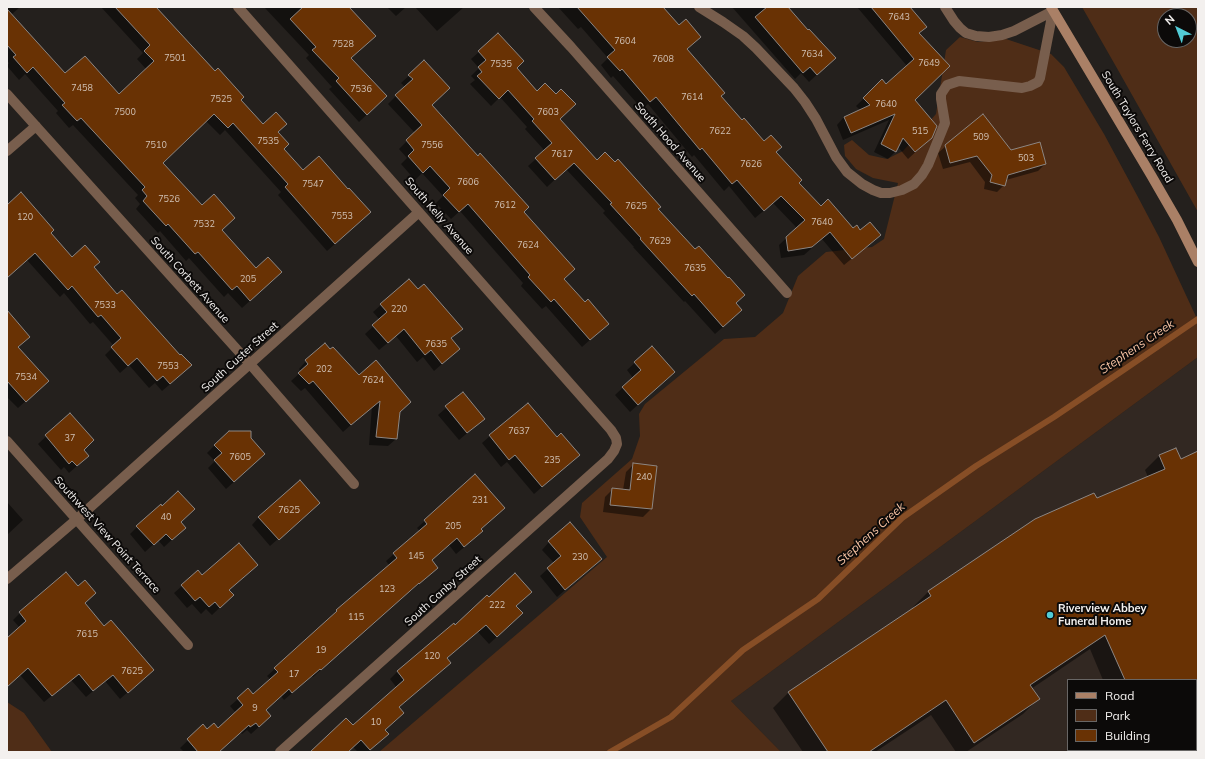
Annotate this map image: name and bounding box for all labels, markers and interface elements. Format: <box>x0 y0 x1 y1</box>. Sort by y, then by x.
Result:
north arrow <box>1157 8 1197 48</box>
house number: 7643 <box>888 12 910 22</box>
text: N <box>1162 12 1177 28</box>
house number: 7604 <box>614 36 636 46</box>
house number: 7528 <box>332 39 354 49</box>
house number: 7634 <box>801 49 823 59</box>
house number: 7501 <box>164 53 186 63</box>
house number: 7608 <box>652 54 674 64</box>
house number: 7649 <box>918 58 940 68</box>
house number: 7535 <box>490 59 512 69</box>
street label: South Taylors Ferry Road <box>1098 69 1176 185</box>
house number: 7458 <box>71 83 93 93</box>
house number: 7536 <box>350 84 372 94</box>
house number: 7614 <box>681 92 703 102</box>
house number: 7525 <box>210 94 232 104</box>
street label: South Hood Avenue <box>632 99 708 185</box>
house number: 7640 <box>875 99 897 109</box>
house number: 7500 <box>114 107 136 117</box>
house number: 7603 <box>537 107 559 117</box>
house number: 7622 <box>709 126 731 136</box>
house number: 515 <box>912 126 928 136</box>
house number: 509 <box>973 132 989 142</box>
house number: 7535 <box>257 136 279 146</box>
house number: 7510 <box>145 140 167 150</box>
house number: 7556 <box>421 140 443 150</box>
house number: 7617 <box>551 149 573 159</box>
house number: 503 <box>1018 153 1034 163</box>
house number: 7626 <box>740 159 762 169</box>
street label: South Kelly Avenue <box>402 175 476 257</box>
house number: 7606 <box>457 177 479 187</box>
house number: 7547 <box>302 179 324 189</box>
house number: 7526 <box>158 194 180 204</box>
house number: 7612 <box>494 200 516 210</box>
house number: 7625 <box>625 201 647 211</box>
house number: 7553 <box>331 211 353 221</box>
house number: 120 <box>17 212 33 222</box>
house number: 7640 <box>811 217 833 227</box>
house number: 7532 <box>193 219 215 229</box>
street label: South Corbett Avenue <box>148 234 232 326</box>
house number: 7629 <box>649 236 671 246</box>
house number: 7624 <box>517 240 539 250</box>
house number: 7635 <box>684 263 706 273</box>
house number: 205 <box>240 274 256 284</box>
house number: 7533 <box>94 300 116 310</box>
house number: 220 <box>391 304 407 314</box>
water label: Stephens Creek <box>1097 317 1177 377</box>
street label: South Custer Street <box>199 319 281 395</box>
house number: 7635 <box>425 339 447 349</box>
house number: 7553 <box>157 361 179 371</box>
house number: 202 <box>316 364 332 374</box>
house number: 7534 <box>15 372 37 382</box>
house number: 7624 <box>362 375 384 385</box>
house number: 7637 <box>508 426 530 436</box>
house number: 37 <box>65 433 75 443</box>
house number: 7605 <box>229 452 251 462</box>
house number: 235 <box>544 455 560 465</box>
house number: 240 <box>636 472 652 482</box>
street label: Southwest View Point Terrace <box>51 474 163 596</box>
house number: 231 <box>472 495 488 505</box>
water label: Stephens Creek <box>834 500 908 568</box>
house number: 7625 <box>278 505 300 515</box>
house number: 40 <box>161 512 171 522</box>
house number: 205 <box>445 521 461 531</box>
house number: 145 <box>408 551 424 561</box>
house number: 230 <box>572 552 588 562</box>
street label: South Canby Street <box>402 553 484 629</box>
house number: 123 <box>379 584 395 594</box>
house number: 222 <box>489 600 505 610</box>
place label: Riverview Abbey Funeral Home <box>1058 602 1146 628</box>
marker: Riverview Abbey Funeral Home <box>1045 610 1055 620</box>
house number: 115 <box>348 612 364 622</box>
house number: 7615 <box>76 629 98 639</box>
house number: 19 <box>316 645 326 655</box>
house number: 120 <box>424 651 440 661</box>
house number: 7625 <box>121 666 143 676</box>
house number: 17 <box>289 669 299 679</box>
legend <box>1067 679 1197 751</box>
text: Road <box>1105 688 1134 703</box>
house number: 9 <box>252 703 258 713</box>
text: Park <box>1105 708 1130 723</box>
house number: 10 <box>371 717 381 727</box>
text: Building <box>1105 728 1150 743</box>

